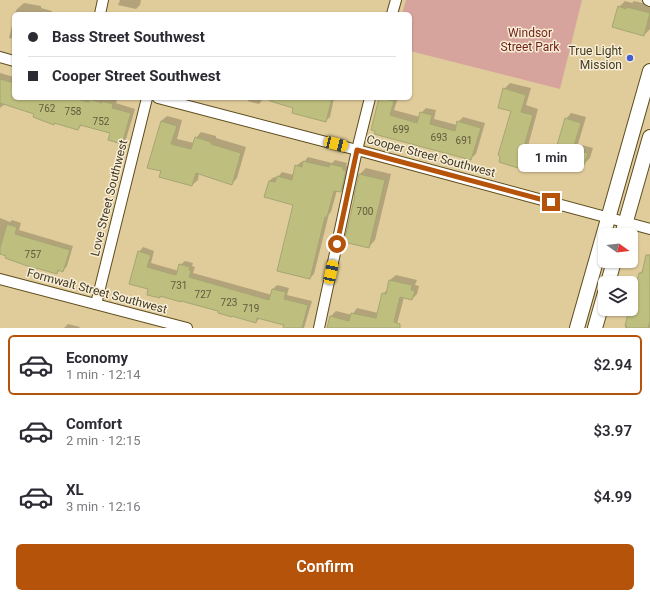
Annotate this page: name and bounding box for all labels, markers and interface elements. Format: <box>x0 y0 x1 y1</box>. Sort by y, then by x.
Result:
park label: Windsor Street Park <box>501 26 560 54</box>
text: Bass Street Southwest <box>52 28 205 46</box>
place label: True Light Mission <box>569 44 622 72</box>
marker: True Light Mission <box>625 53 635 63</box>
text: Cooper Street Southwest <box>52 67 221 85</box>
house number: 762 <box>39 103 56 114</box>
house number: 758 <box>65 106 82 117</box>
house number: 752 <box>93 116 110 127</box>
house number: 699 <box>393 124 409 135</box>
street label: Cooper Street Southwest <box>365 132 497 180</box>
house number: 693 <box>431 132 447 143</box>
car <box>323 135 349 153</box>
house number: 691 <box>456 135 472 146</box>
street label: Love Street Southwest <box>88 138 130 258</box>
callout: 1 min <box>518 144 584 172</box>
text: 1 min <box>535 150 567 165</box>
route end <box>542 193 560 211</box>
house number: 700 <box>357 206 374 217</box>
north arrow <box>598 228 638 268</box>
map controls <box>598 228 638 316</box>
route start <box>328 235 346 253</box>
house number: 757 <box>25 249 42 260</box>
car <box>323 259 339 285</box>
street label: Formwalt Street Southwest <box>25 266 169 316</box>
button: layers <box>598 276 638 316</box>
house number: 731 <box>171 280 187 291</box>
house number: 727 <box>195 289 212 300</box>
house number: 723 <box>221 297 237 308</box>
house number: 719 <box>243 303 259 314</box>
icon: car <box>18 347 54 383</box>
text: Economy <box>66 349 128 367</box>
text: $2.94 <box>593 356 632 374</box>
text: 1 min · 12:14 <box>66 367 141 382</box>
icon: car <box>18 413 54 449</box>
text: Comfort <box>66 415 122 433</box>
text: $3.97 <box>593 422 632 440</box>
text: 2 min · 12:15 <box>66 433 141 448</box>
icon: car <box>18 479 54 515</box>
text: XL <box>66 481 84 499</box>
text: $4.99 <box>593 488 632 506</box>
text: 3 min · 12:16 <box>66 499 141 514</box>
button: Confirm <box>16 544 634 590</box>

